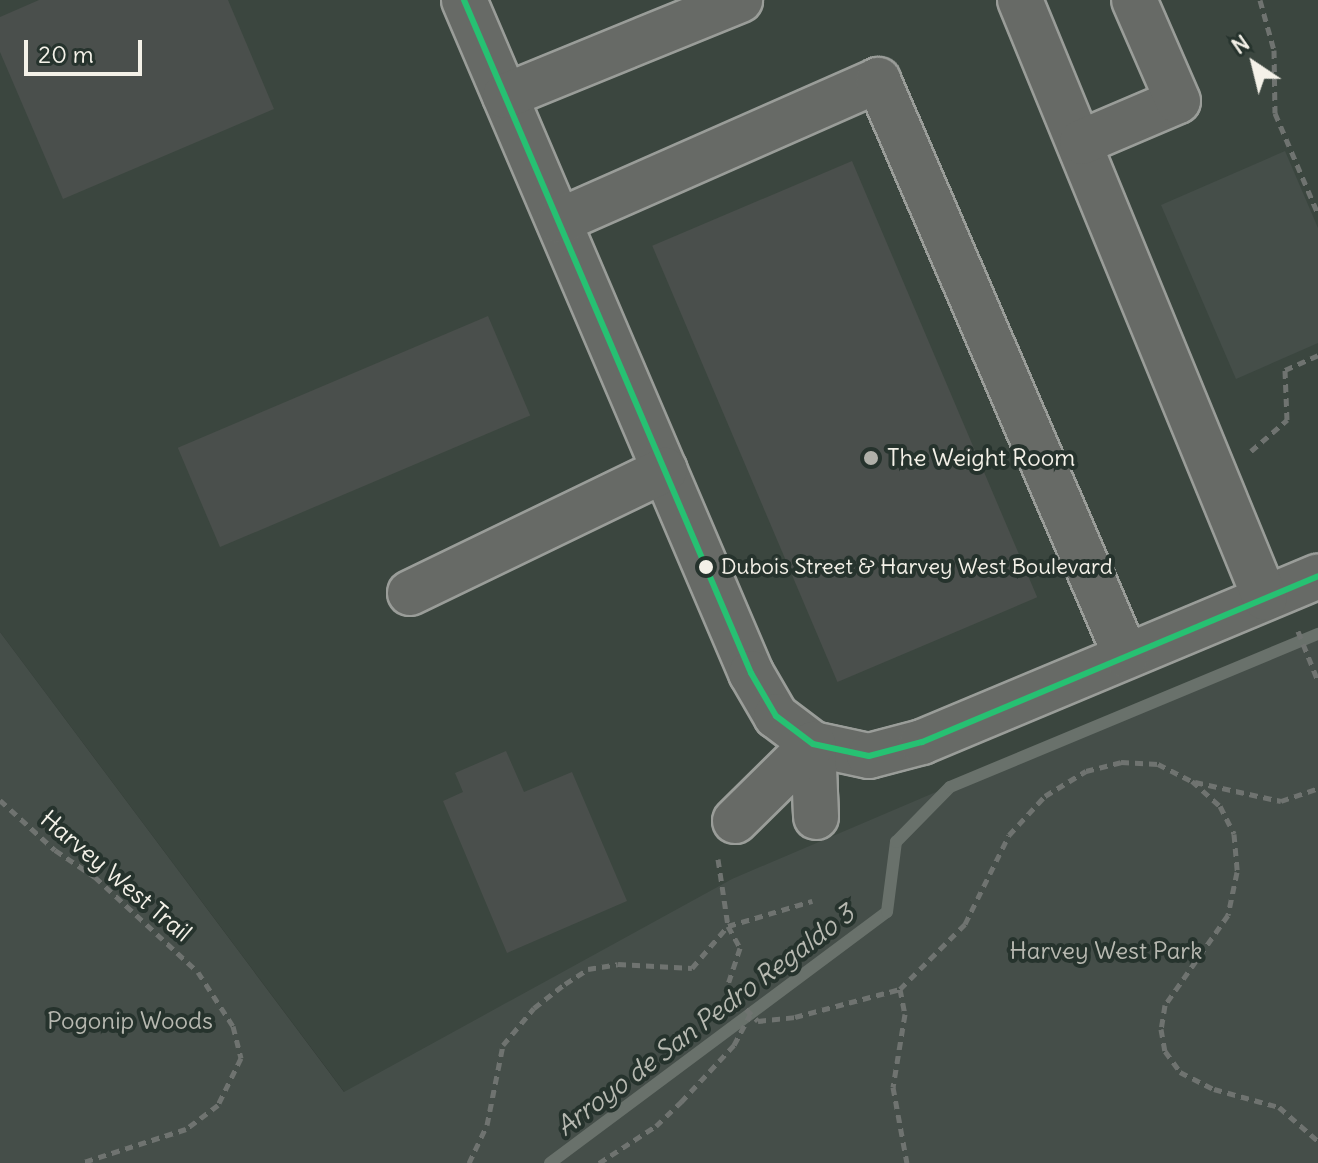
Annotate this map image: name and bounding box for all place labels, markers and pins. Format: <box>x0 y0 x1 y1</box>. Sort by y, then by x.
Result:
place label: The Weight Room <box>887 444 1075 472</box>
marker: The Weight Room <box>862 449 880 467</box>
place label: Dubois Street & Harvey West Boulevard <box>721 554 1113 580</box>
marker: Dubois Street & Harvey West Boulevard <box>698 559 714 575</box>

